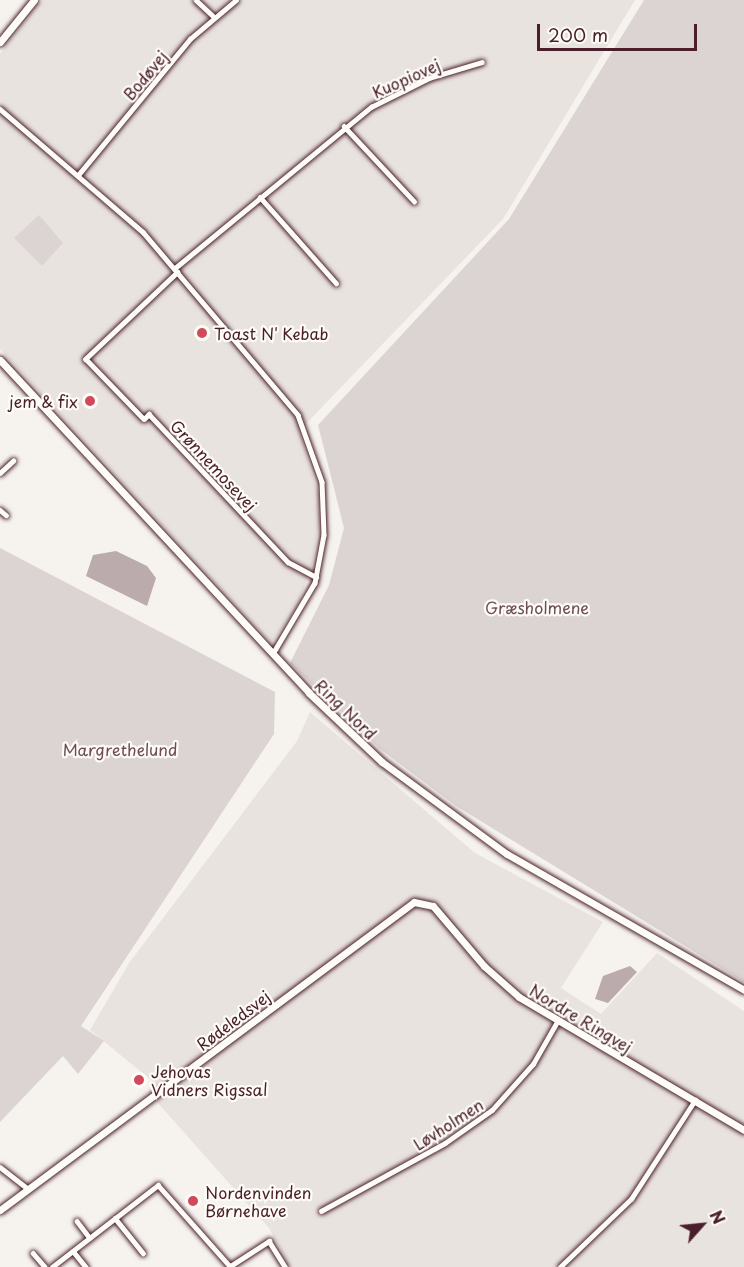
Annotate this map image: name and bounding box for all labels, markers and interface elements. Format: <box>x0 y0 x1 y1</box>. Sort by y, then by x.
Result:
scale bar <box>540 12 700 50</box>
text: 200 m <box>548 21 608 48</box>
street label: Bodøvej <box>119 46 171 104</box>
street label: Kuopiovej <box>369 55 443 101</box>
place label: Toast N' Kebab <box>214 323 328 343</box>
marker: Toast N' Kebab <box>195 326 209 340</box>
place label: jem & fix <box>8 391 78 411</box>
marker: jem & fix <box>83 394 97 408</box>
street label: Grønnemosevej <box>167 416 261 514</box>
park label: Græsholmene <box>485 597 589 617</box>
street label: Ring Nord <box>311 675 381 743</box>
park label: Margrethelund <box>63 739 177 759</box>
street label: Nordre Ringvej <box>527 980 635 1056</box>
street label: Rødeledsvej <box>192 986 274 1054</box>
place label: Jehovas Vidners Rigssal <box>151 1061 267 1099</box>
marker: Jehovas Vidners Rigssal <box>132 1073 146 1087</box>
street label: Løvholmen <box>409 1094 487 1154</box>
place label: Nordenvinden Børnehave <box>205 1182 311 1220</box>
marker: Nordenvinden Børnehave <box>186 1194 200 1208</box>
north arrow <box>672 1195 732 1255</box>
text: N <box>704 1206 732 1228</box>

